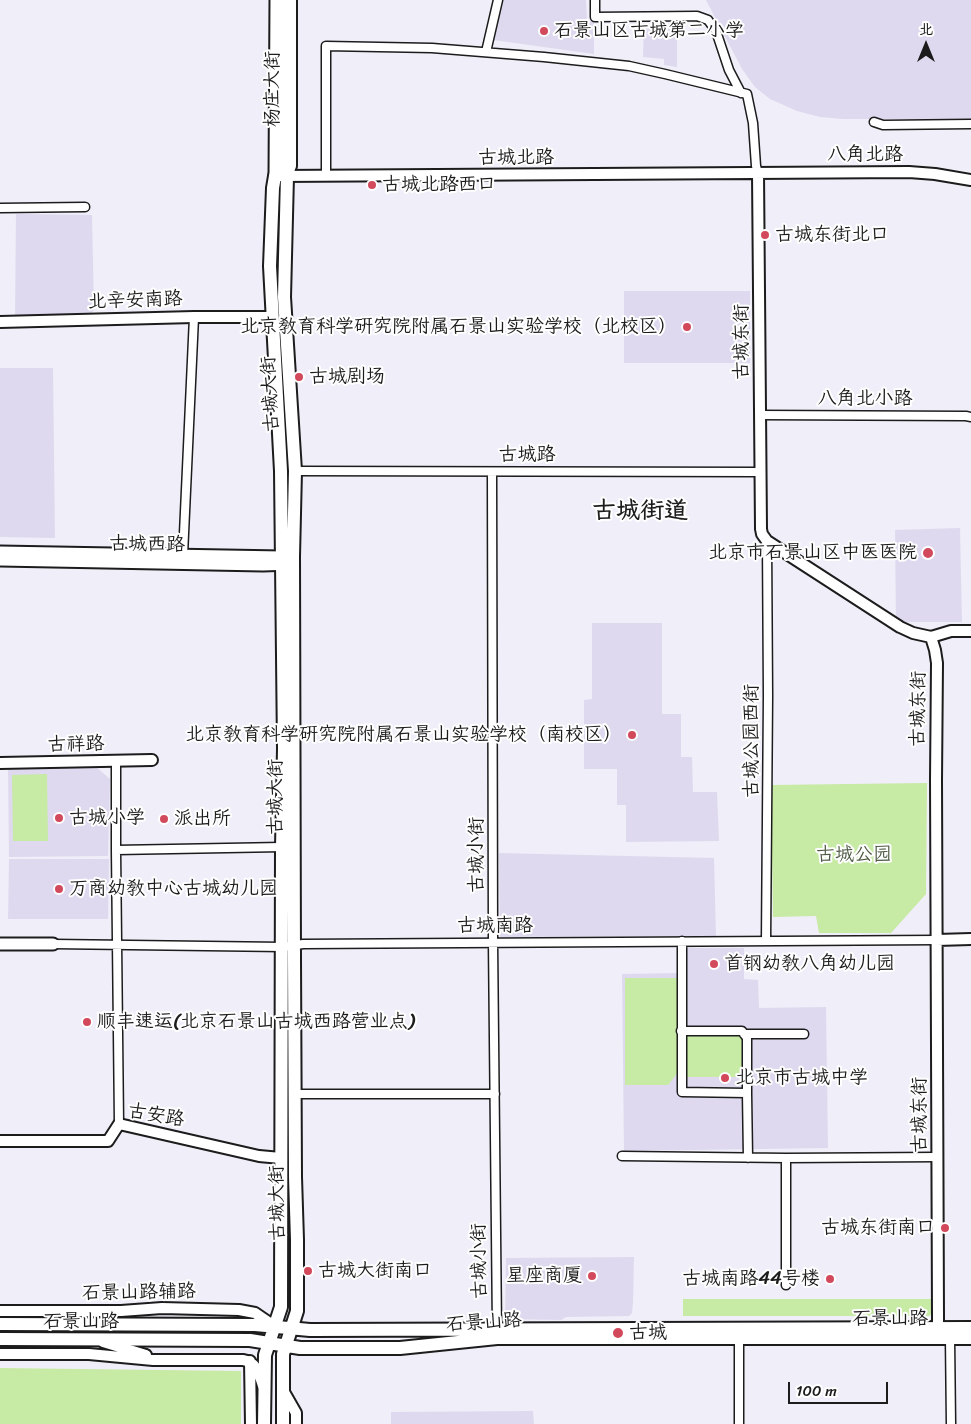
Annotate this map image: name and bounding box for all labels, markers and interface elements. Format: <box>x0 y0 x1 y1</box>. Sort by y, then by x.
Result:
text: 北 <box>919 17 933 42</box>
place label: 石景山区古城第二小学 <box>554 20 744 42</box>
north arrow <box>901 20 951 70</box>
marker: 石景山区古城第二小学 <box>538 25 550 37</box>
street label: 杨庄大街 <box>262 51 284 127</box>
street label: 八角北路 <box>827 144 903 166</box>
street label: 古城北路 <box>478 147 554 169</box>
place label: 古城北路西口 <box>382 174 496 196</box>
marker: 古城北路西口 <box>366 179 378 191</box>
place label: 古城东街北口 <box>775 224 889 246</box>
marker: 古城东街北口 <box>759 229 771 241</box>
street label: 北辛安南路 <box>87 288 183 314</box>
street label: 古城东街 <box>731 304 753 380</box>
place label: 北京教育科学研究院附属石景山实验学校（北校区） <box>240 316 677 338</box>
marker: 北京教育科学研究院附属石景山实验学校（北校区） <box>681 321 693 333</box>
street label: 古城大街 <box>258 355 284 433</box>
place label: 古城剧场 <box>309 366 385 388</box>
marker: 古城剧场 <box>293 371 305 383</box>
street label: 八角北小路 <box>818 388 912 410</box>
street label: 古城路 <box>499 444 555 466</box>
district label: 古城街道 <box>592 498 688 526</box>
street label: 古城西路 <box>109 533 185 557</box>
place label: 北京市石景山区中医医院 <box>708 542 917 564</box>
marker: 北京市石景山区中医医院 <box>921 546 935 560</box>
street label: 古城东街 <box>907 671 931 747</box>
street label: 古城公园西街 <box>741 684 763 798</box>
place label: 北京教育科学研究院附属石景山实验学校（南校区） <box>185 724 622 746</box>
marker: 北京教育科学研究院附属石景山实验学校（南校区） <box>626 729 638 741</box>
street label: 古祥路 <box>47 733 105 757</box>
street label: 古城大街 <box>265 759 287 835</box>
place label: 古城小学 <box>69 807 145 829</box>
place label: 派出所 <box>174 808 231 830</box>
marker: 古城小学 <box>53 812 65 824</box>
marker: 派出所 <box>158 813 170 825</box>
street label: 古城小街 <box>466 817 488 893</box>
park label: 古城公园 <box>816 844 892 866</box>
place label: 万商幼教中心古城幼儿园 <box>69 878 278 900</box>
marker: 万商幼教中心古城幼儿园 <box>53 883 65 895</box>
street label: 古城南路 <box>457 915 533 937</box>
place label: 首钢幼教八角幼儿园 <box>724 953 895 975</box>
marker: 首钢幼教八角幼儿园 <box>708 958 720 970</box>
place label: 顺丰速运(北京石景山古城西路营业点) <box>97 1011 414 1033</box>
marker: 顺丰速运(北京石景山古城西路营业点) <box>81 1016 93 1028</box>
place label: 北京市古城中学 <box>735 1067 868 1089</box>
marker: 北京市古城中学 <box>719 1072 731 1084</box>
street label: 古城东街 <box>909 1077 931 1153</box>
street label: 古安路 <box>126 1100 186 1132</box>
street label: 古城大街 <box>266 1165 290 1241</box>
place label: 古城东街南口 <box>821 1217 935 1239</box>
marker: 古城东街南口 <box>939 1222 951 1234</box>
street label: 古城小街 <box>468 1223 492 1299</box>
place label: 古城大街南口 <box>318 1260 432 1282</box>
marker: 古城大街南口 <box>302 1265 314 1277</box>
place label: 星座商厦 <box>506 1265 582 1287</box>
place label: 古城南路44号楼 <box>682 1268 820 1290</box>
marker: 星座商厦 <box>586 1270 598 1282</box>
marker: 古城南路44号楼 <box>824 1273 836 1285</box>
street label: 石景山路辅路 <box>82 1281 196 1305</box>
street label: 石景山路 <box>852 1308 928 1330</box>
street label: 石景山路 <box>445 1309 523 1337</box>
street label: 石景山路 <box>43 1311 119 1333</box>
place label: 古城 <box>629 1322 667 1344</box>
marker: 古城 <box>611 1326 625 1340</box>
scale bar <box>791 1372 891 1404</box>
text: 100 m <box>796 1378 837 1404</box>

